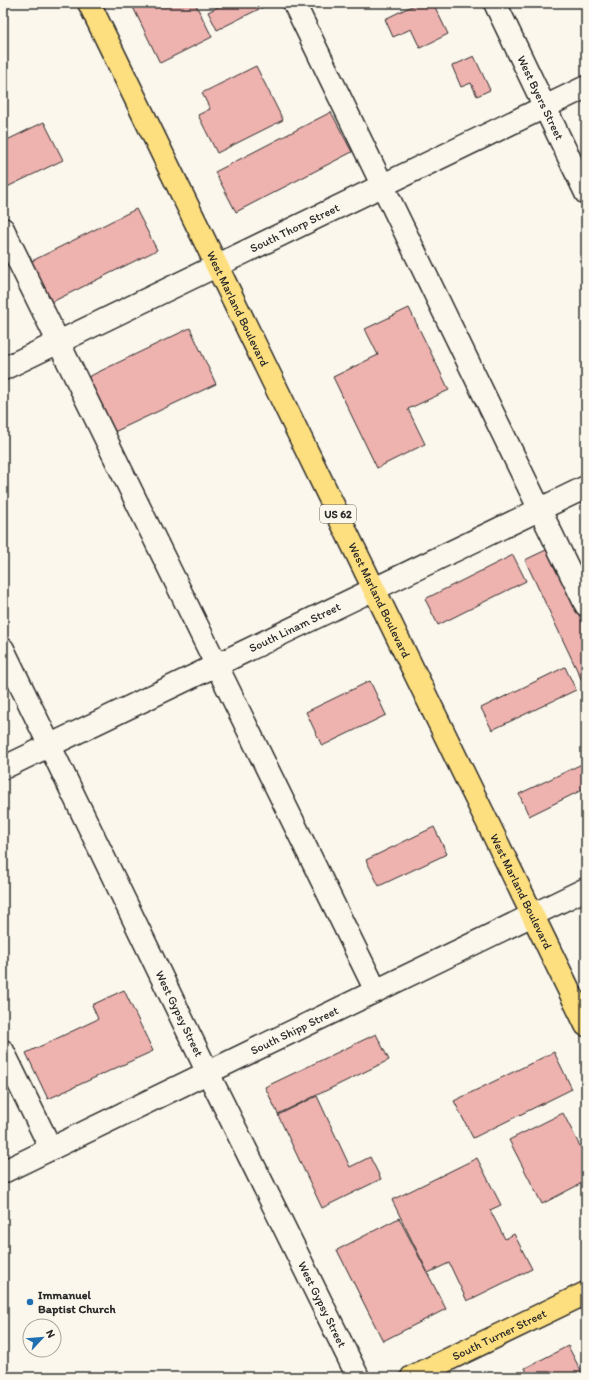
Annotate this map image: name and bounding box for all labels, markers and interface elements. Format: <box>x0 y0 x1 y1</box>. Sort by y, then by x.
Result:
street label: West Byers Street <box>514 53 567 143</box>
street label: South Thorp Street <box>248 200 342 255</box>
street label: West Marland Boulevard <box>204 249 272 369</box>
road number: US 62 <box>320 505 356 523</box>
street label: West Marland Boulevard <box>345 540 414 660</box>
street label: South Linam Street <box>247 599 343 655</box>
street label: West Marland Boulevard <box>487 831 555 952</box>
street label: West Gypsy Street <box>153 968 206 1059</box>
street label: South Shipp Street <box>248 1003 341 1058</box>
street label: West Gypsy Street <box>295 1259 349 1350</box>
place label: Immanuel Baptist Church <box>38 1288 116 1317</box>
marker: Immanuel Baptist Church <box>25 1297 35 1307</box>
street label: South Turner Street <box>450 1306 549 1363</box>
north arrow <box>22 1318 62 1358</box>
text: N <box>43 1328 58 1340</box>

